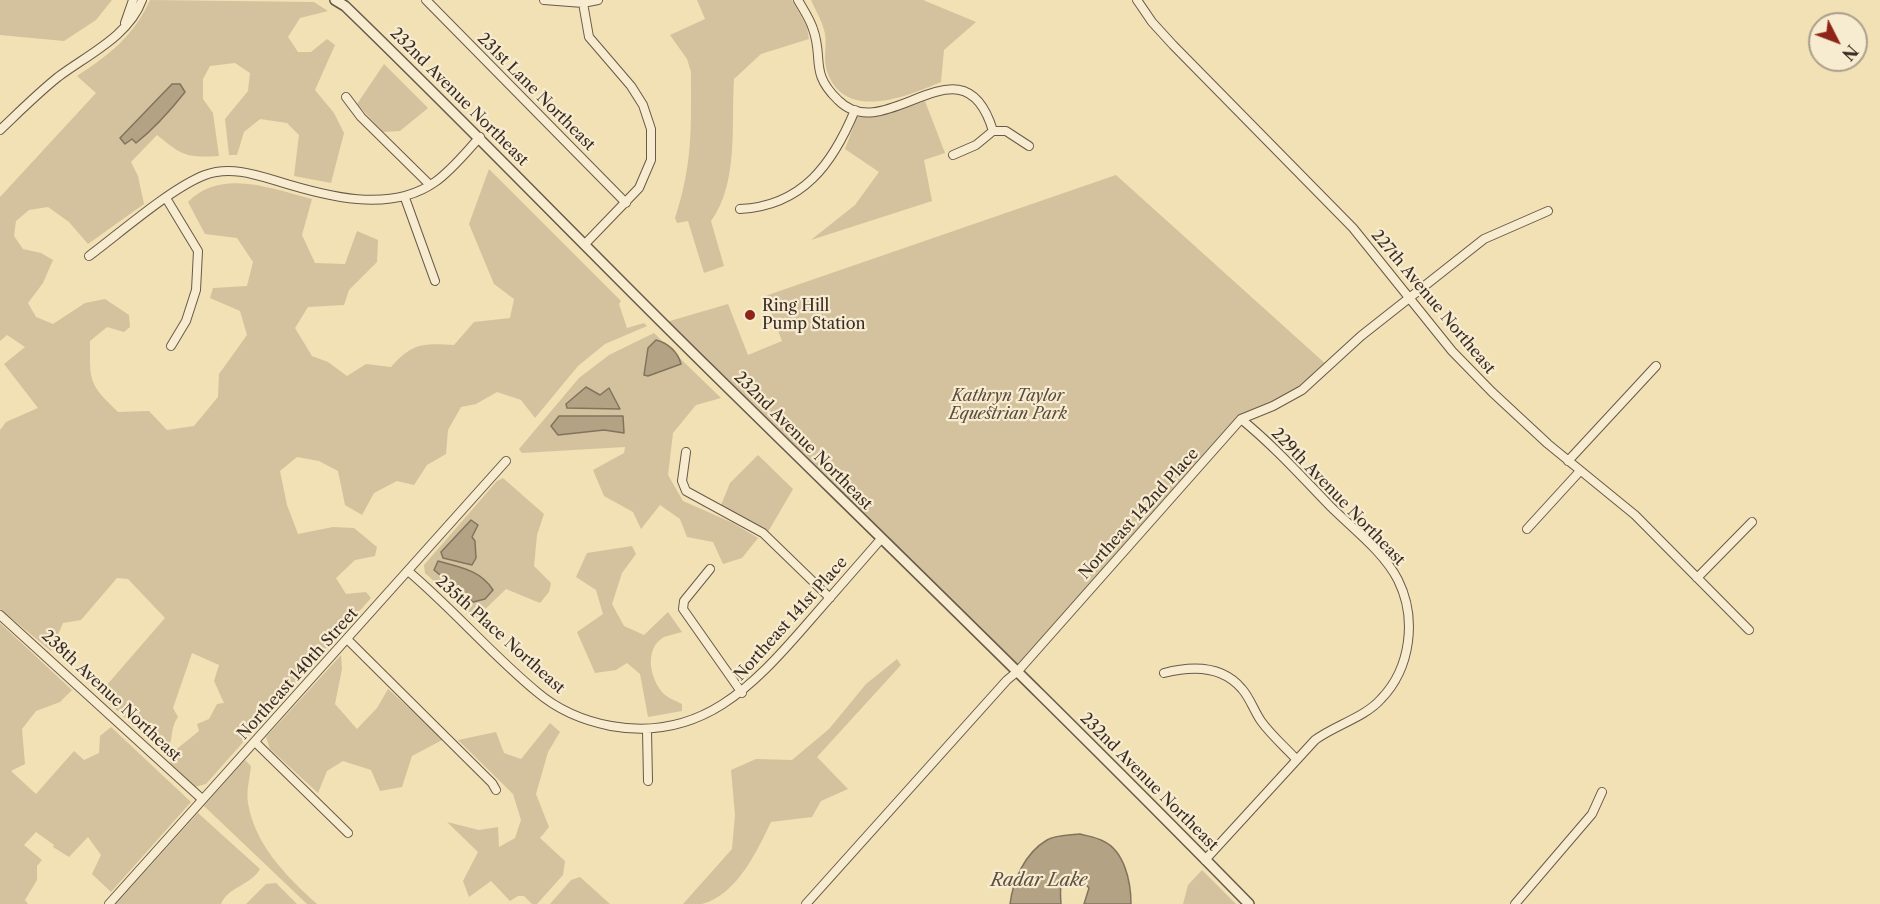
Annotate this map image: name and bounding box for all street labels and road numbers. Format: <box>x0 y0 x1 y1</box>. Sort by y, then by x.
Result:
street label: 232nd Avenue Northeast <box>386 24 532 170</box>
street label: 231st Lane Northeast <box>473 29 599 155</box>
street label: 227th Avenue Northeast <box>1367 226 1499 378</box>
street label: 232nd Avenue Northeast <box>730 368 876 514</box>
street label: 229th Avenue Northeast <box>1267 424 1409 570</box>
street label: Northeast 142nd Place <box>1075 445 1203 583</box>
street label: Northeast 141st Place <box>730 553 852 685</box>
street label: 235th Place Northeast <box>432 572 568 698</box>
street label: Northeast 140th Street <box>234 604 362 744</box>
street label: 238th Avenue Northeast <box>37 626 185 766</box>
street label: 232nd Avenue Northeast <box>1076 709 1222 855</box>

